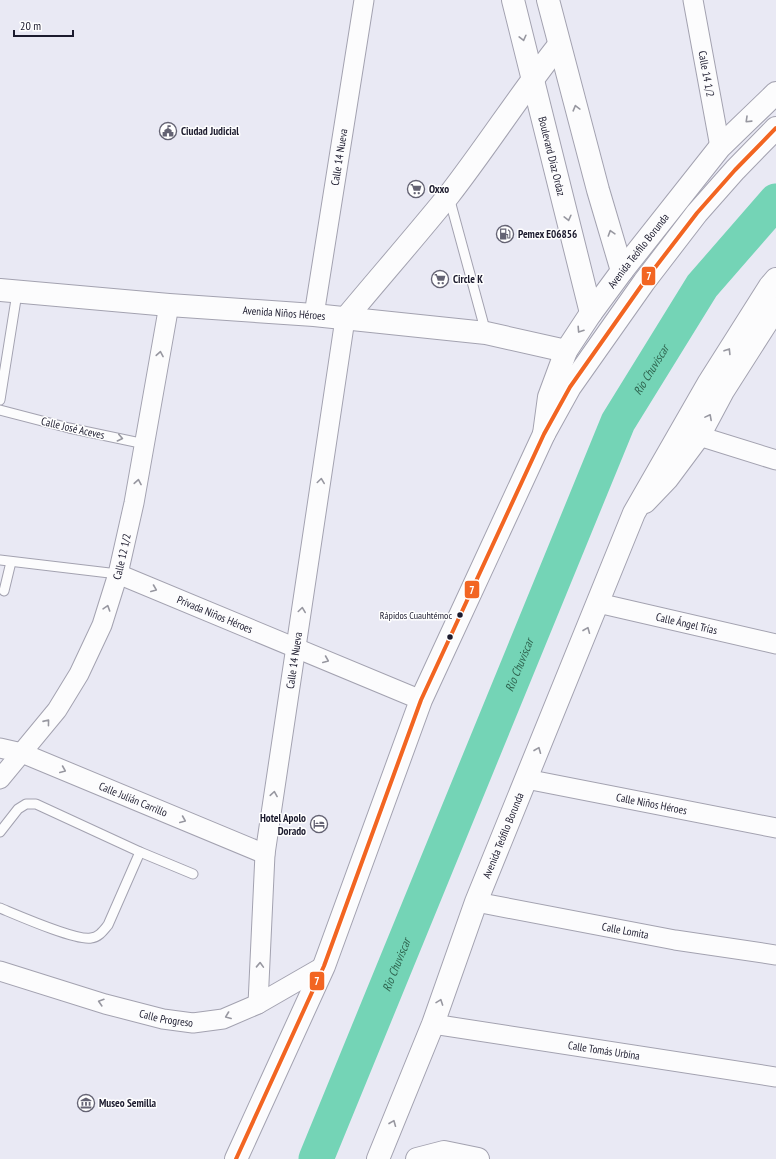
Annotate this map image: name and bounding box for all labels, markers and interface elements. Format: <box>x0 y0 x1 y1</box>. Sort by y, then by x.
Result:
scale bar <box>14 12 73 38</box>
text: 20 m <box>20 18 41 33</box>
one-way arrow <box>518 35 526 41</box>
street label: Calle 14 1/2 <box>695 50 718 98</box>
one-way arrow <box>572 105 581 112</box>
street label: Boulevard Díaz Ordaz <box>535 115 569 197</box>
one-way arrow <box>745 115 753 123</box>
public building icon: Ciudad Judicial <box>158 121 178 141</box>
place label: Ciudad Judicial <box>181 124 239 138</box>
street label: Calle 14 Nueva <box>328 128 350 186</box>
supermarket icon: Oxxo <box>406 179 426 199</box>
place label: Oxxo <box>429 182 449 196</box>
street label: Avenida Teófilo Borunda <box>605 210 672 291</box>
one-way arrow <box>564 215 572 221</box>
fuel station icon: Pemex E06856 <box>495 224 515 244</box>
place label: Pemex E06856 <box>518 227 577 241</box>
one-way arrow <box>607 230 616 237</box>
line badge: 7 <box>641 266 656 286</box>
supermarket icon: Circle K <box>430 269 450 289</box>
text: 7 <box>646 269 652 283</box>
place label: Circle K <box>453 272 483 286</box>
street label: Avenida Niños Héroes <box>242 303 326 323</box>
one-way arrow <box>577 326 584 333</box>
water label: Rio Chuviscar <box>629 341 672 397</box>
one-way arrow <box>724 348 731 355</box>
one-way arrow <box>156 351 164 357</box>
one-way arrow <box>704 413 712 421</box>
street label: Calle José Aceves <box>40 414 106 442</box>
one-way arrow <box>117 434 123 442</box>
one-way arrow <box>316 478 325 485</box>
one-way arrow <box>134 479 142 485</box>
street label: Calle 12 1/2 <box>110 532 134 581</box>
line badge: 7 <box>464 580 480 599</box>
text: 7 <box>469 583 475 597</box>
one-way arrow <box>150 584 158 592</box>
street label: Privada Niños Héroes <box>175 592 255 636</box>
one-way arrow <box>103 605 111 612</box>
one-way arrow <box>297 607 306 613</box>
place label: Rápidos Cuauhtémoc <box>380 609 452 622</box>
marker: Rápidos Cuauhtémoc <box>455 610 465 620</box>
street label: Calle Ángel Trías <box>655 610 719 637</box>
one-way arrow <box>582 626 590 634</box>
street label: Calle 14 Nueva <box>283 631 305 690</box>
unlabelled marker <box>445 632 455 642</box>
water label: Rio Chuviscar <box>501 635 537 694</box>
one-way arrow <box>322 655 330 663</box>
one-way arrow <box>42 720 49 727</box>
one-way arrow <box>533 747 541 755</box>
one-way arrow <box>59 765 67 773</box>
street label: Calle Julián Carrillo <box>97 779 170 820</box>
street label: Avenida Teófilo Borunda <box>479 790 527 880</box>
street label: Calle Niños Héroes <box>615 790 688 817</box>
one-way arrow <box>269 791 278 797</box>
place label: Hotel Apolo Dorado <box>260 811 306 838</box>
hotel icon: Hotel Apolo Dorado <box>309 814 329 834</box>
one-way arrow <box>180 815 187 823</box>
street label: Calle Lomita <box>601 919 650 942</box>
water label: Rio Chuviscar <box>378 934 414 993</box>
one-way arrow <box>255 962 264 968</box>
line badge: 7 <box>309 971 325 991</box>
text: 7 <box>314 974 320 988</box>
one-way arrow <box>436 998 444 1005</box>
one-way arrow <box>98 999 105 1007</box>
street label: Calle Progreso <box>138 1006 194 1030</box>
one-way arrow <box>225 1012 232 1020</box>
street label: Calle Tomás Urbina <box>567 1038 641 1063</box>
museum icon: Museo Semilla <box>76 1093 96 1113</box>
place label: Museo Semilla <box>99 1096 157 1110</box>
one-way arrow <box>388 1119 396 1126</box>

